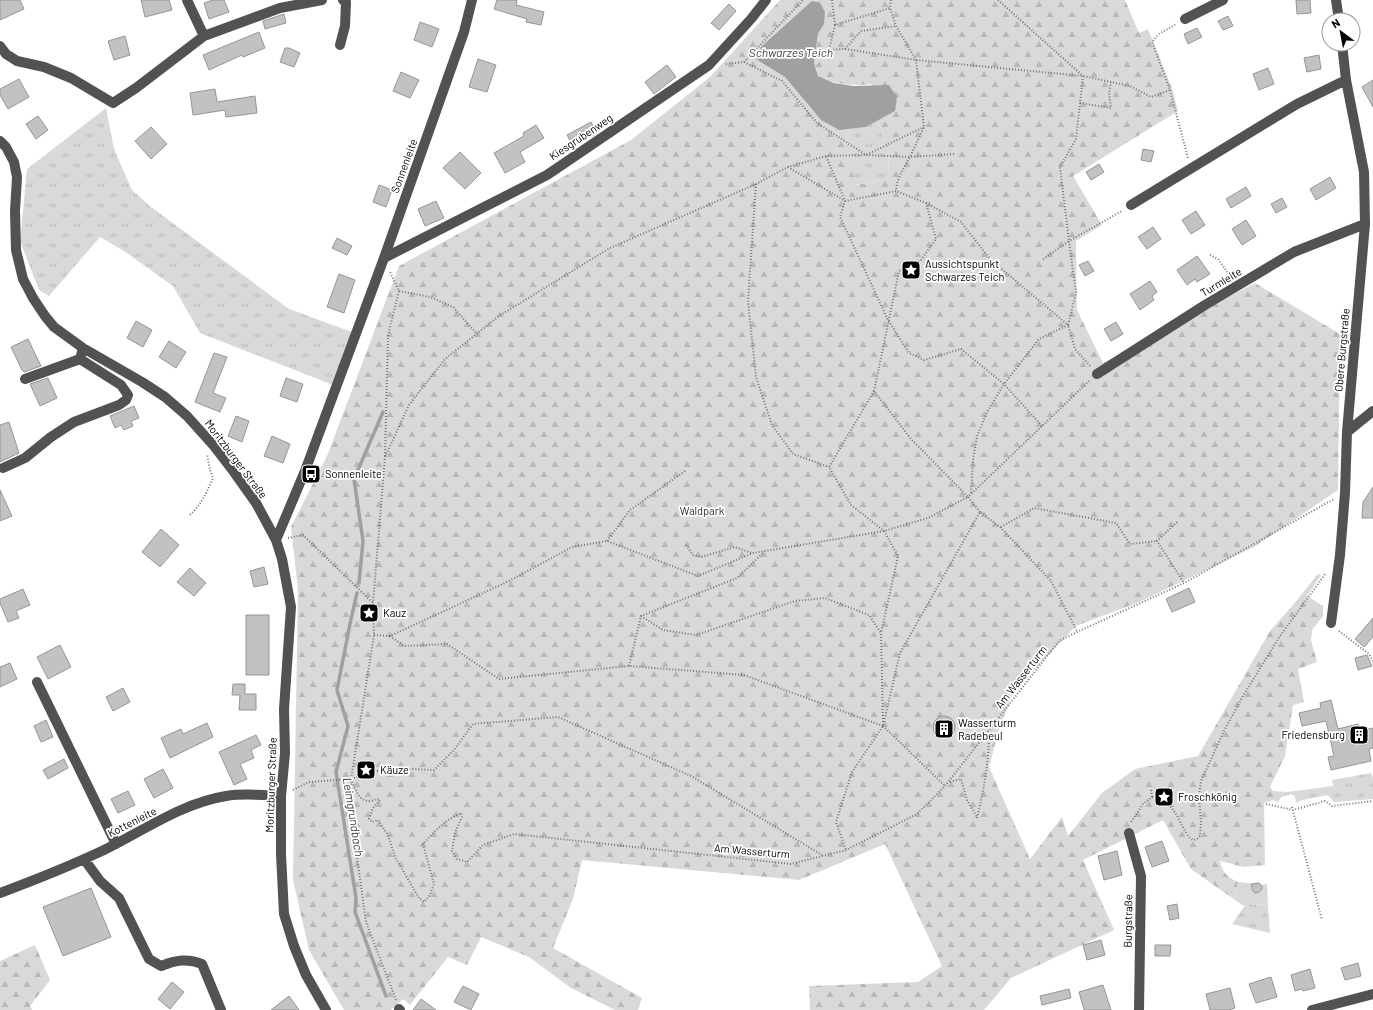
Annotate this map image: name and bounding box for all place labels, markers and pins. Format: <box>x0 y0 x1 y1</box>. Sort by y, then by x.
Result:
place label: Aussichtspunkt Schwarzes Teich <box>925 257 1004 283</box>
place icon: Aussichtspunkt Schwarzes Teich <box>900 259 922 281</box>
bus stop icon: Sonnenleite <box>300 463 322 485</box>
place label: Sonnenleite <box>325 467 382 480</box>
place icon: Kauz <box>358 602 380 624</box>
place label: Kauz <box>383 606 406 619</box>
place label: Wasserturm Radebeul <box>958 716 1016 742</box>
building icon: Wasserturm Radebeul <box>933 718 955 740</box>
building icon: Friedensburg <box>1348 724 1370 746</box>
place label: Friedensburg <box>1281 728 1345 741</box>
place icon: Käuze <box>355 759 377 781</box>
place label: Käuze <box>380 763 409 776</box>
place icon: Froschkönig <box>1153 786 1175 808</box>
place label: Froschkönig <box>1178 790 1237 803</box>

